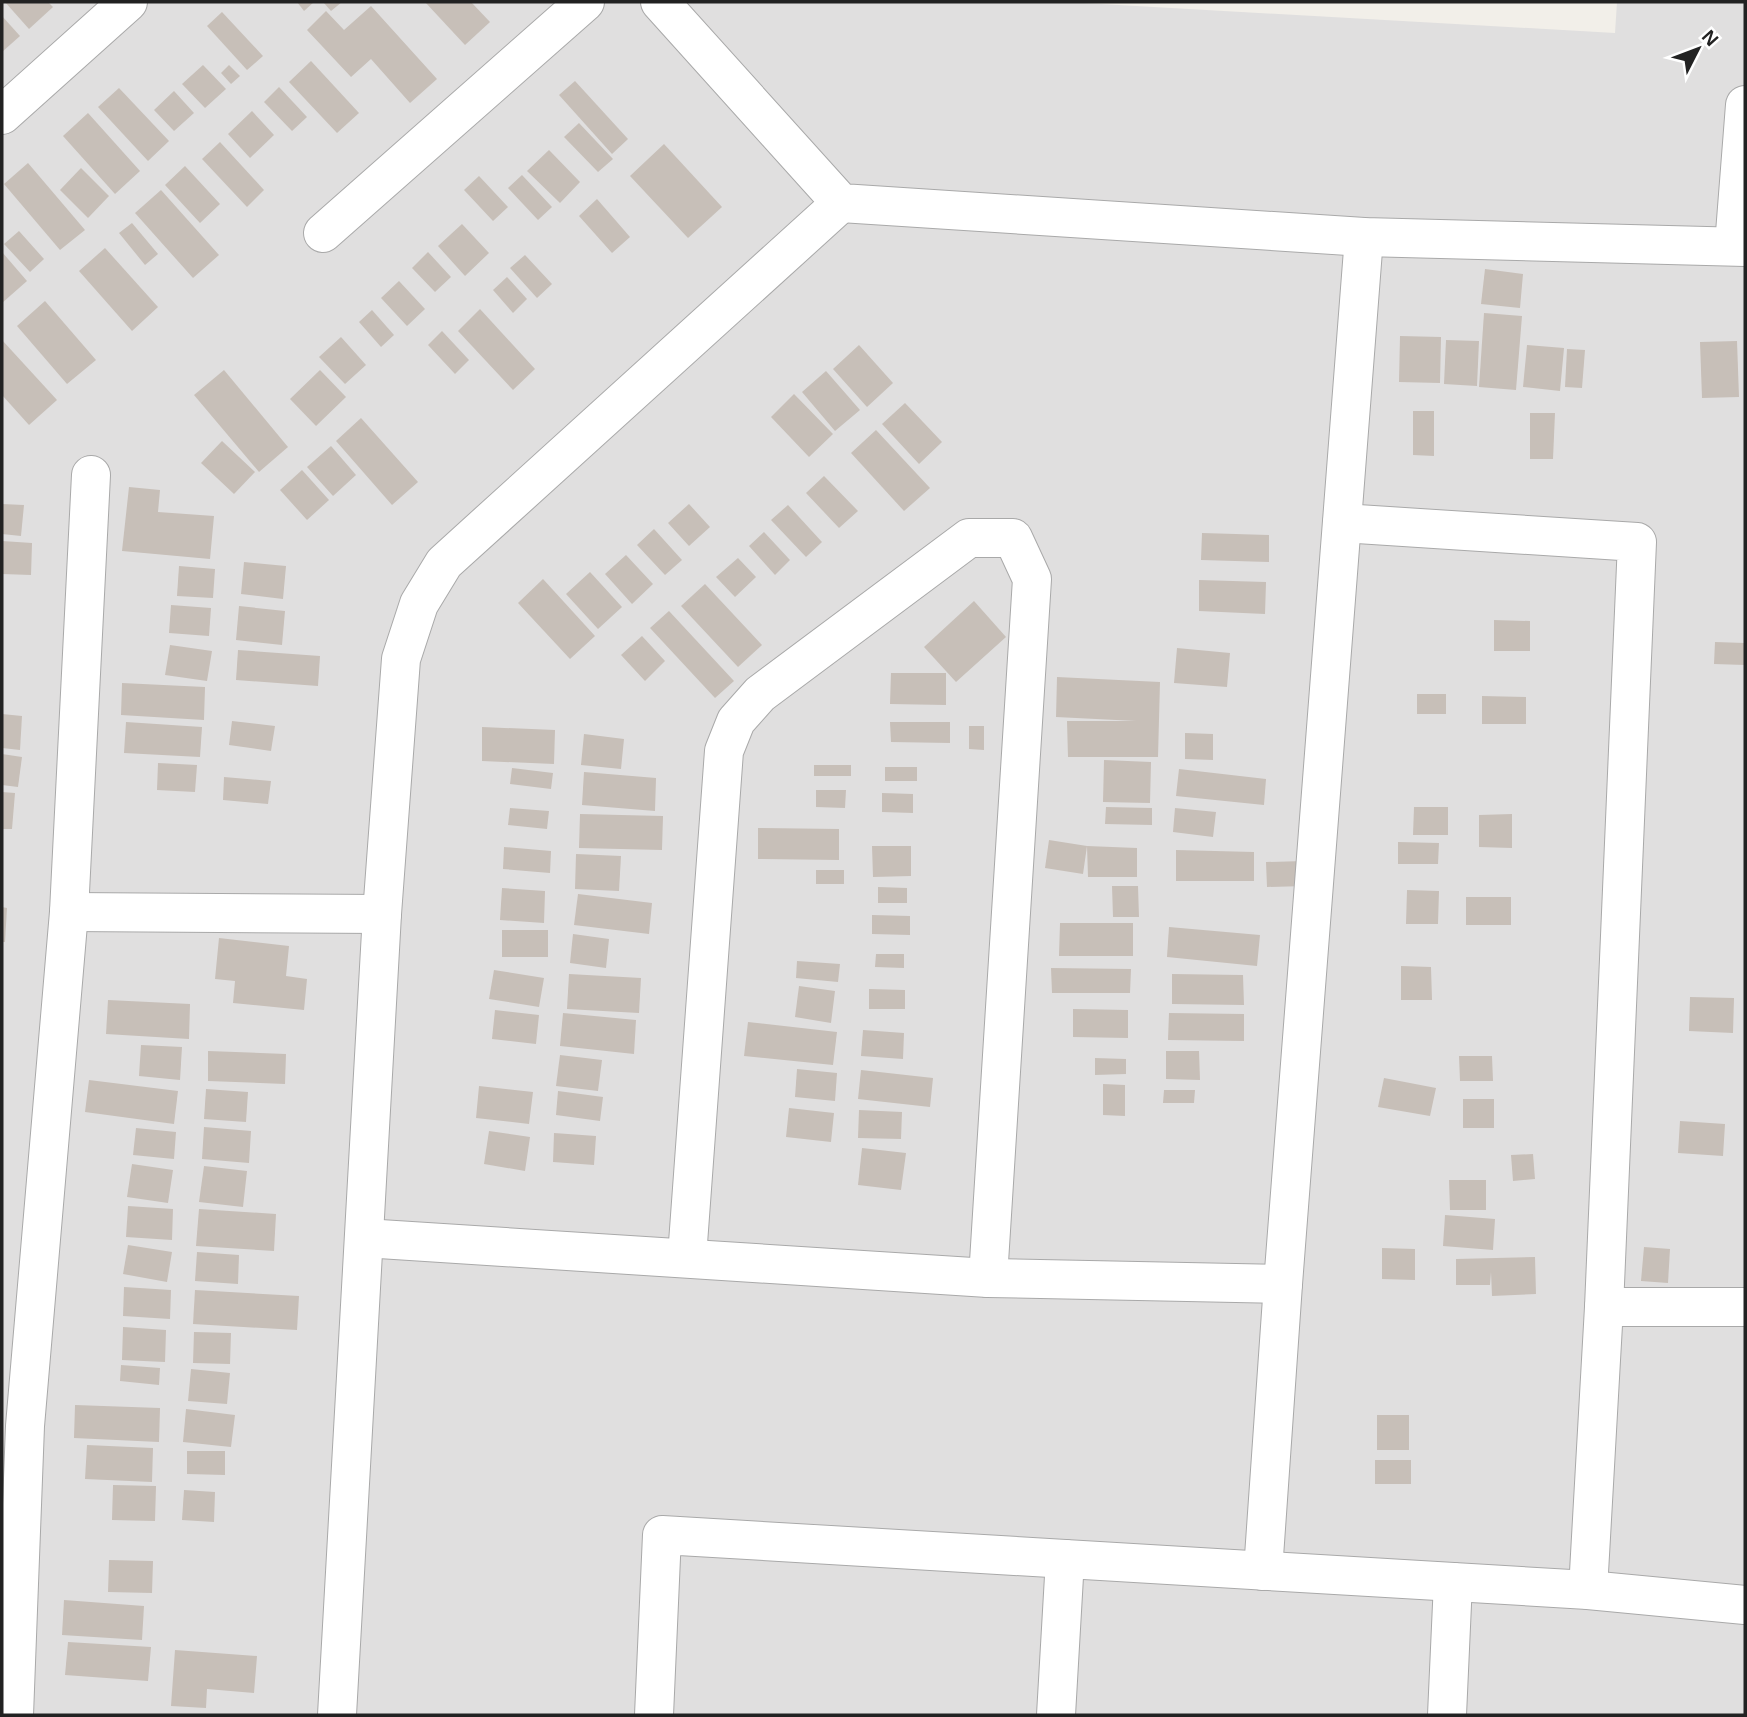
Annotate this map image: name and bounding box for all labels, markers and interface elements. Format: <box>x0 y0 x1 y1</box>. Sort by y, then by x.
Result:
north arrow <box>1663 14 1733 84</box>
text: N <box>1698 26 1723 50</box>

